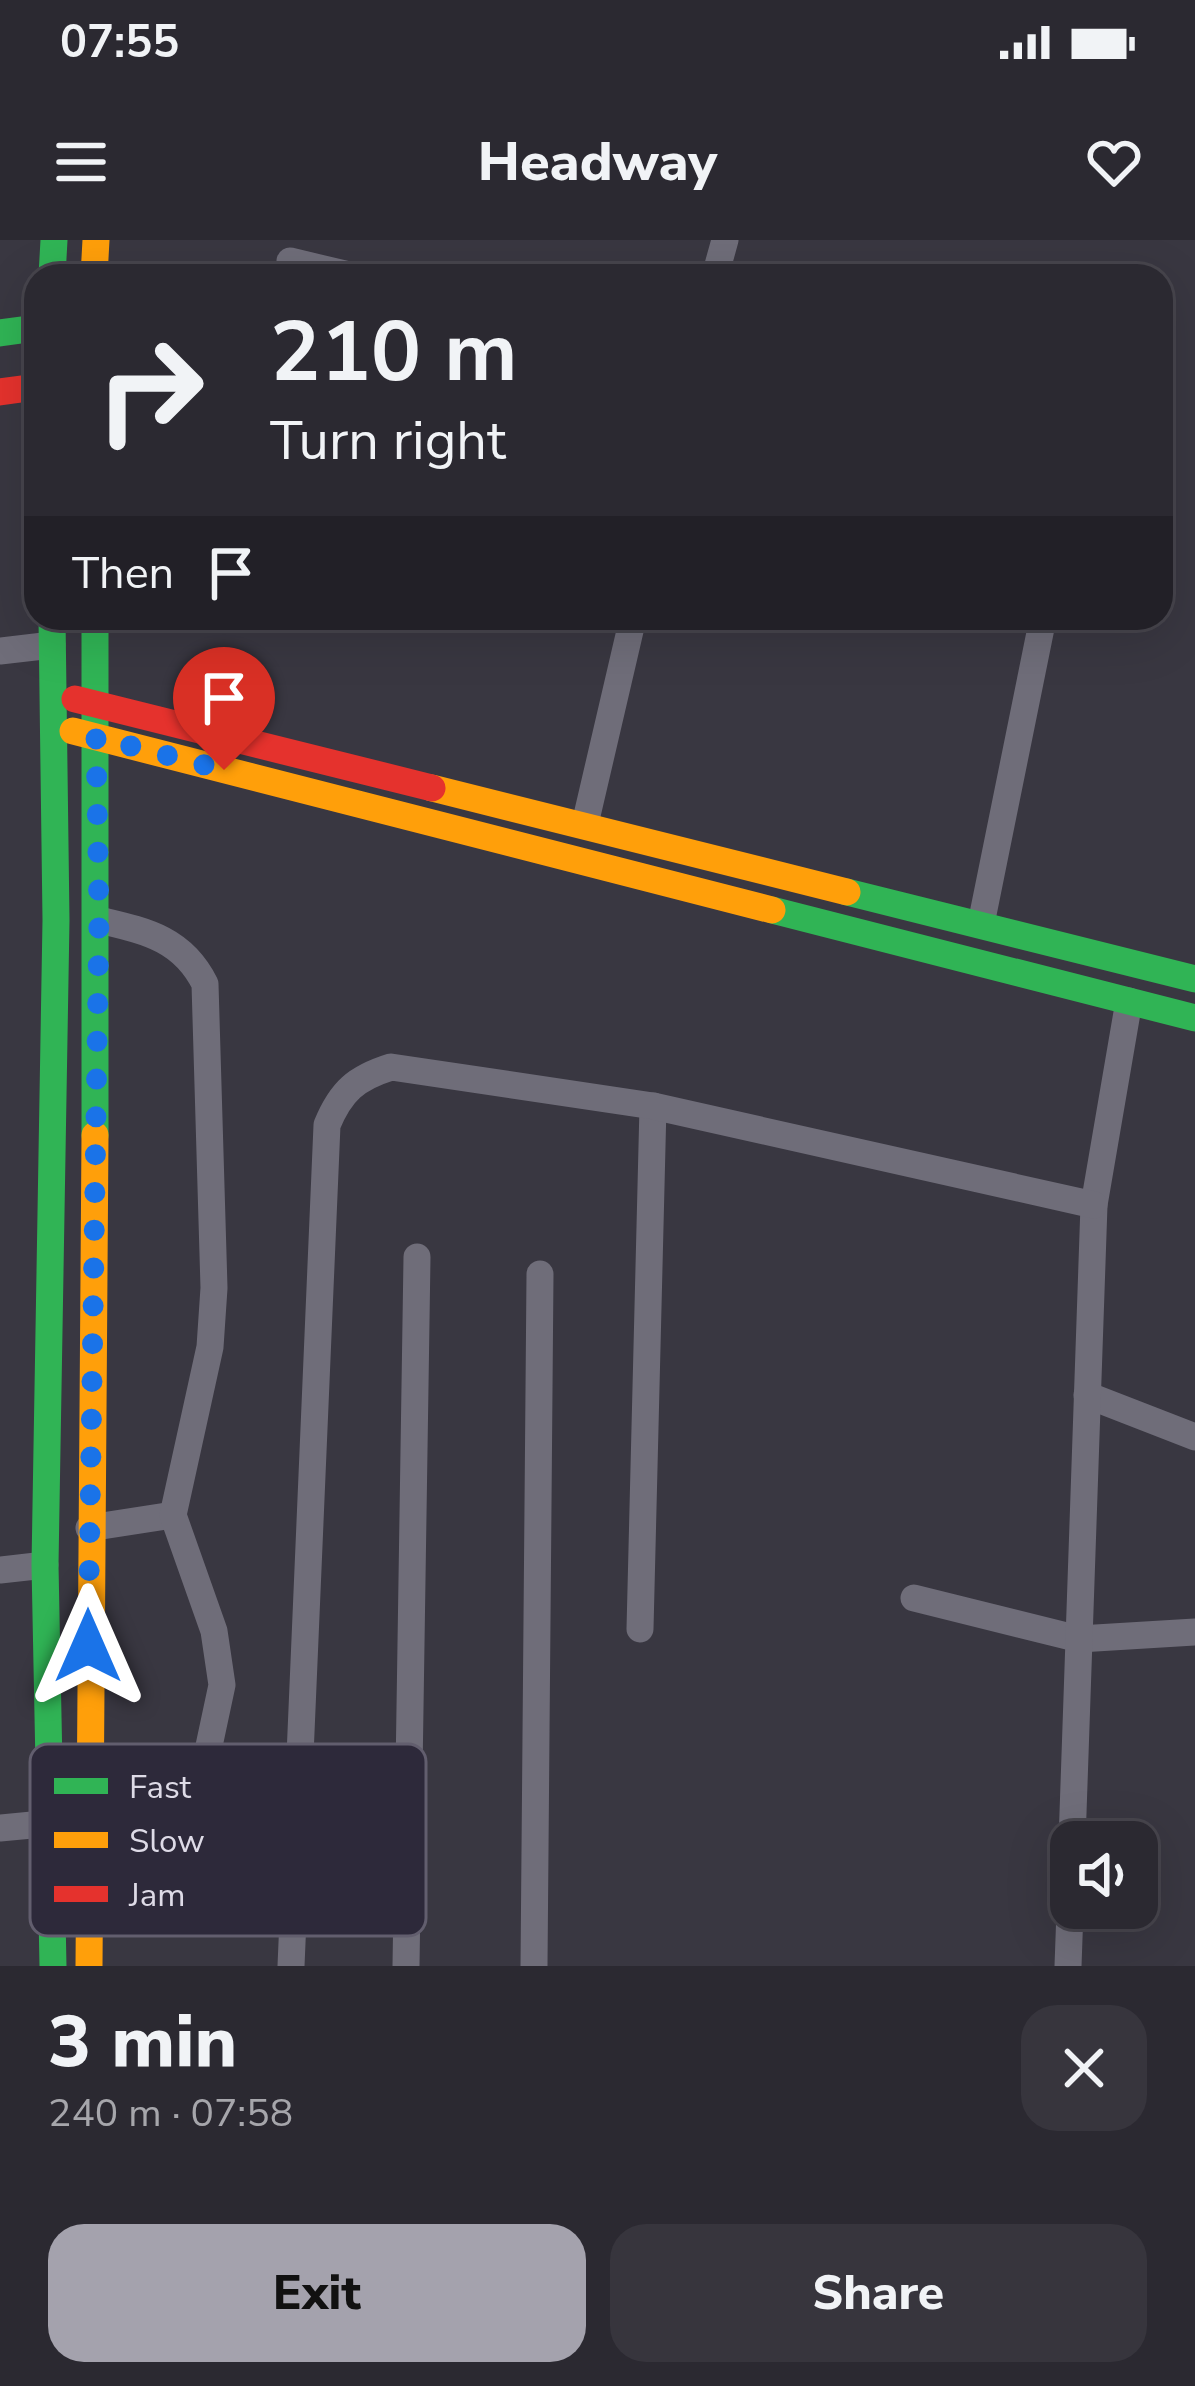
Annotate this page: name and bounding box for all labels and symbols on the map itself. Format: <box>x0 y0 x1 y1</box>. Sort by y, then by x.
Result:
pin <box>173 647 275 770</box>
position arrow <box>25 1583 151 1709</box>
legend <box>30 1744 426 1936</box>
text: Fast <box>129 1765 192 1810</box>
text: Slow <box>129 1819 205 1864</box>
text: Jam <box>128 1873 185 1918</box>

